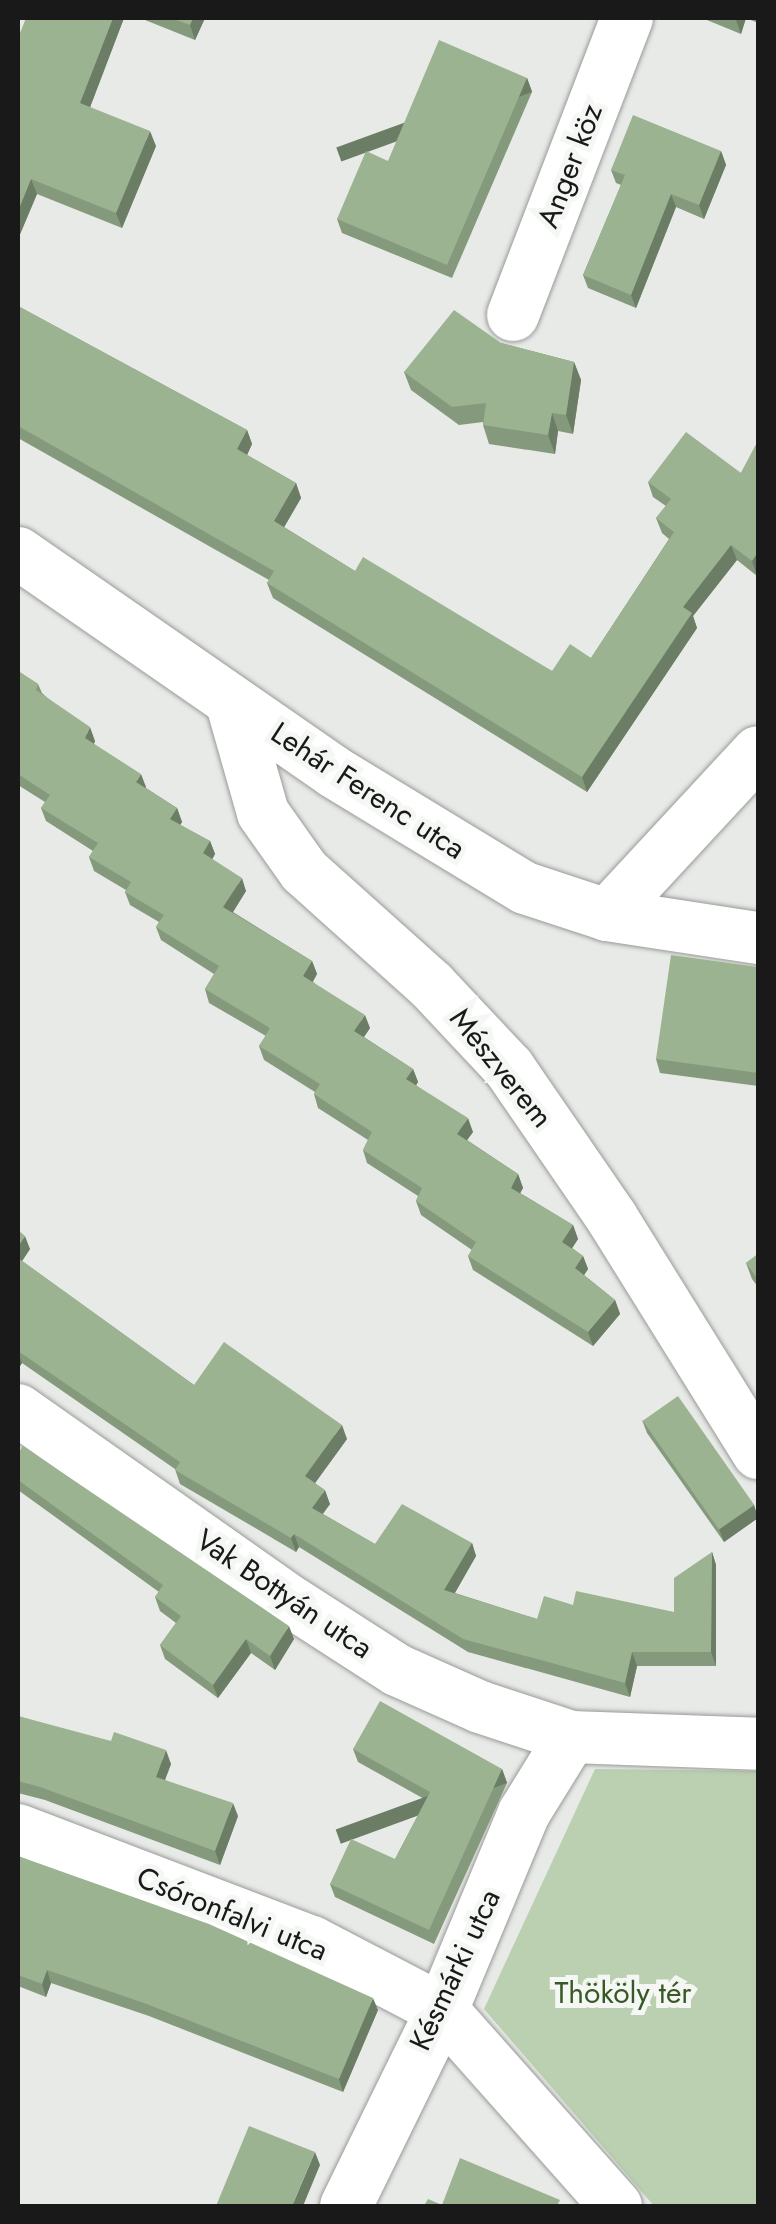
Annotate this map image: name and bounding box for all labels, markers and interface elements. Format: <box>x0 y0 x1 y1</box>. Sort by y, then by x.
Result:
street label: Anger köz <box>530 99 610 233</box>
street label: Lehár Ferenc utca <box>264 715 472 867</box>
street label: Mészverem <box>442 1001 560 1135</box>
street label: Vak Bottyán utca <box>189 1522 379 1666</box>
street label: Csóronfalvi utca <box>131 1859 333 1969</box>
street label: Késmárki utca <box>402 1884 508 2056</box>
park label: Thököly tér <box>554 1975 692 2011</box>

